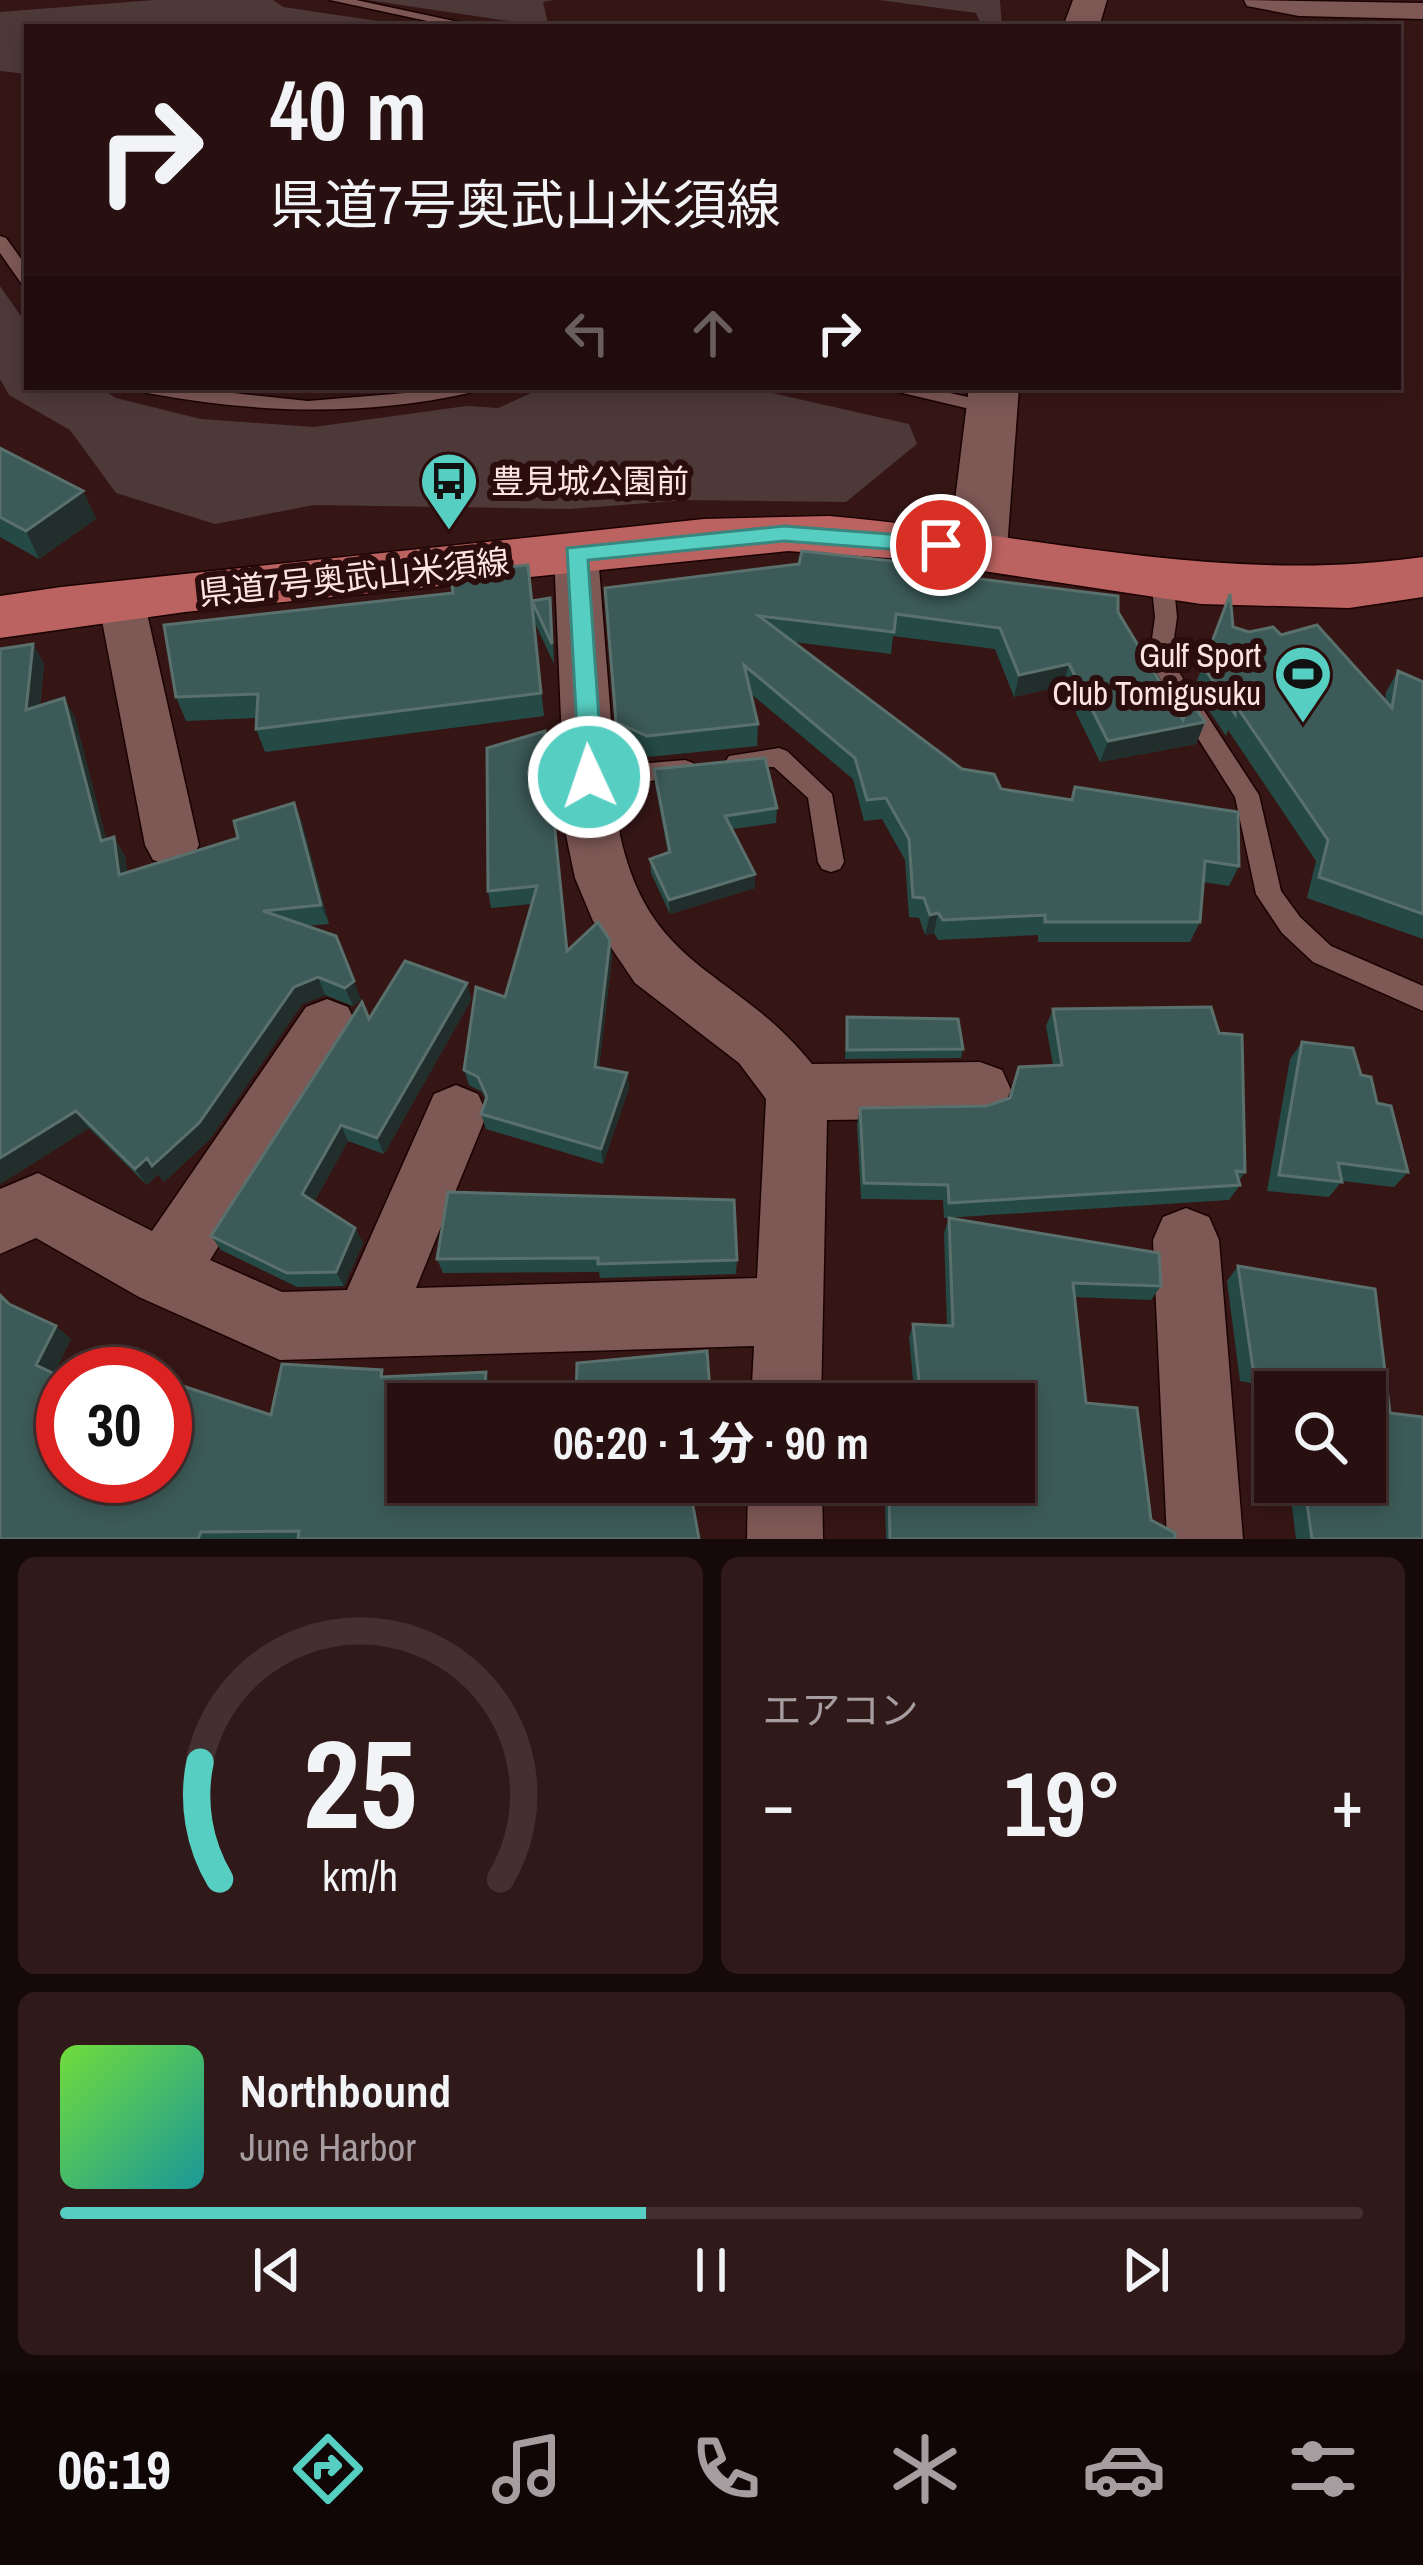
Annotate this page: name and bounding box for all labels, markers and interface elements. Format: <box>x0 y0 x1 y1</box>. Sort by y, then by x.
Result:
text: 40 m <box>270 53 427 166</box>
icon: right <box>72 72 228 228</box>
text: 県道7号奥武山米須線 <box>270 168 781 241</box>
icon: left <box>554 300 620 366</box>
icon: ahead <box>680 300 746 366</box>
icon: right <box>806 300 872 366</box>
bus stop icon: 豊見城公園前 <box>418 450 480 532</box>
place label: 豊見城公園前 <box>491 459 689 503</box>
pin <box>890 494 992 596</box>
icon: arrive <box>908 512 974 578</box>
street label: 県道7号奥武山米須線 <box>197 539 511 615</box>
place label: Gulf Sport Club Tomigusuku <box>1052 633 1261 715</box>
sports icon: Gulf Sport Club Tomigusuku <box>1272 643 1334 725</box>
position arrow <box>526 714 652 840</box>
speed limit sign: 30 <box>36 1347 192 1503</box>
map controls <box>1254 1371 1386 1503</box>
button: search <box>1254 1371 1386 1503</box>
text: 06:20 · 1 分 · 90 m <box>553 1412 869 1473</box>
text: エアコン <box>763 1684 919 1736</box>
text: 25 <box>303 1699 417 1867</box>
text: 19° <box>1004 1743 1122 1864</box>
text: − <box>763 1759 794 1848</box>
text: + <box>1331 1759 1363 1848</box>
text: km/h <box>322 1846 398 1903</box>
text: Northbound <box>240 2060 451 2121</box>
text: June Harbor <box>240 2121 416 2173</box>
icon: previous <box>244 2237 310 2303</box>
icon: pause <box>678 2237 744 2303</box>
icon: next <box>1113 2237 1179 2303</box>
icon: directions <box>286 2427 370 2511</box>
icon: music <box>485 2427 569 2511</box>
icon: phone <box>684 2427 768 2511</box>
icon: climate <box>883 2427 967 2511</box>
icon: car <box>1082 2427 1166 2511</box>
icon: filters <box>1281 2427 1365 2511</box>
text: 06:19 <box>58 2433 171 2506</box>

